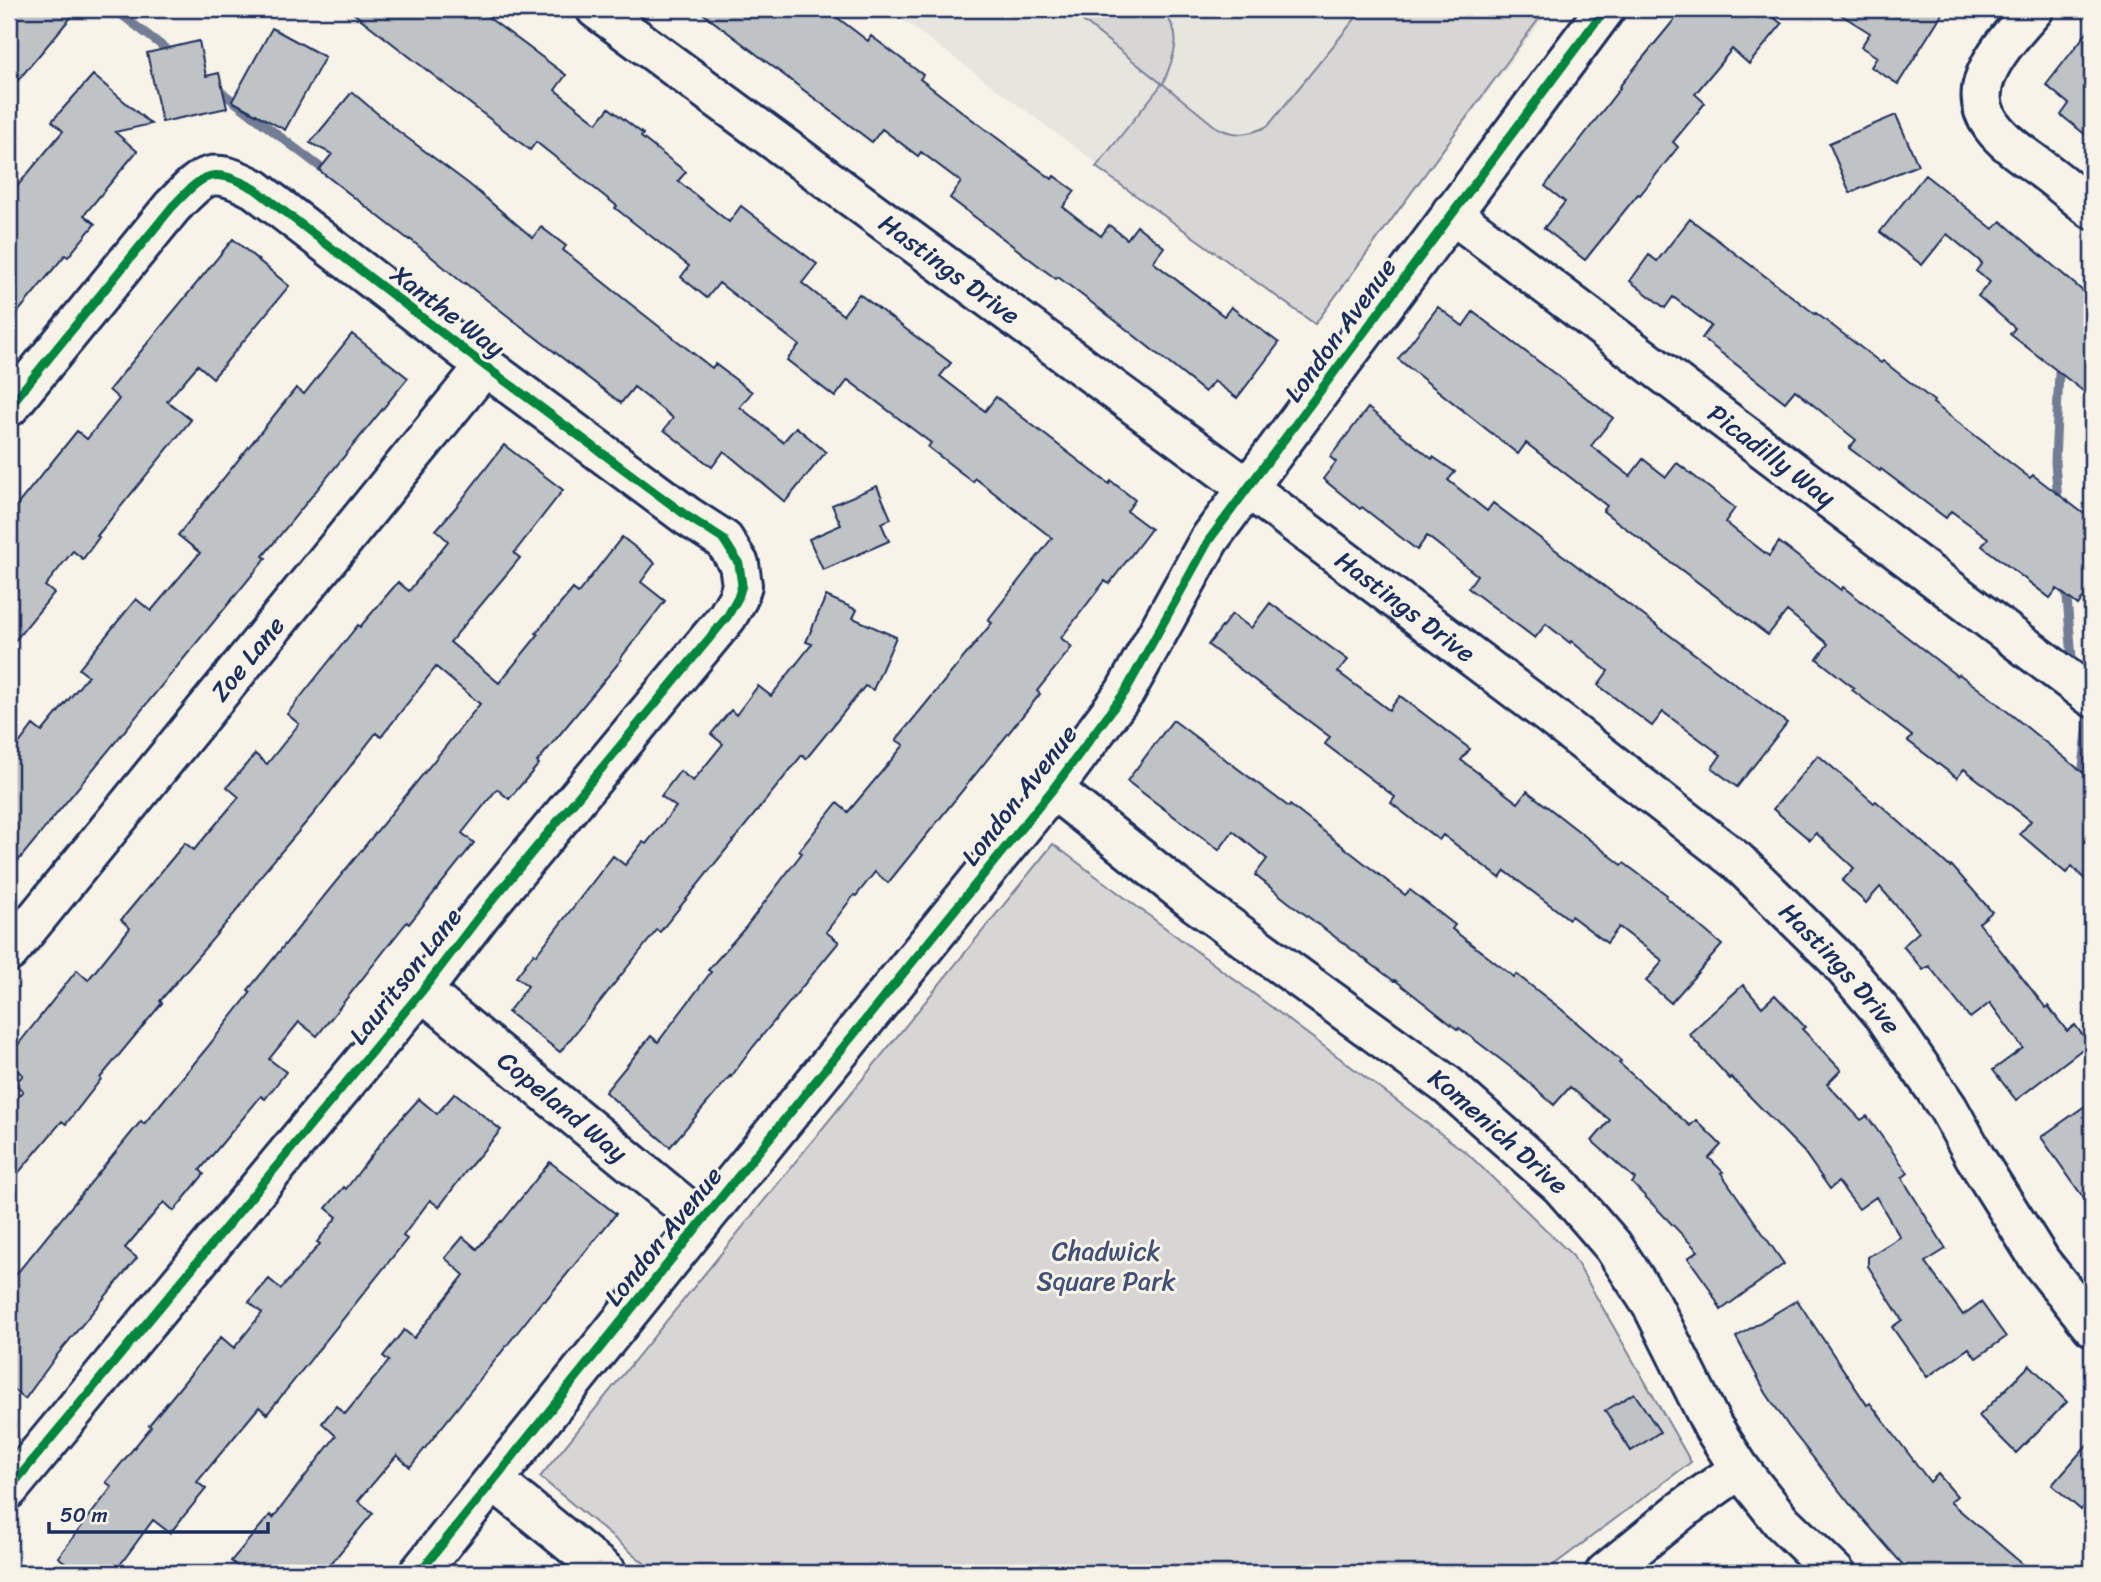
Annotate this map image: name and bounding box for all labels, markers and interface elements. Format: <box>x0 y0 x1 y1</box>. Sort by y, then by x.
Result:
street label: Hastings Drive <box>869 201 1031 337</box>
street label: London Avenue <box>1271 248 1409 412</box>
street label: Xanthe Way <box>380 252 516 370</box>
street label: Picadilly Way <box>1698 391 1847 520</box>
street label: Hastings Drive <box>1325 538 1486 675</box>
street label: Zoe Lane <box>198 605 297 712</box>
street label: London Avenue <box>949 714 1089 876</box>
street label: Hastings Drive <box>1768 890 1914 1044</box>
street label: Lauritson Lane <box>336 897 474 1055</box>
street label: Copeland Way <box>487 1039 639 1175</box>
street label: Komenich Drive <box>1418 1055 1580 1206</box>
street label: London Avenue <box>592 1155 734 1317</box>
park label: Chadwick Square Park <box>1036 1228 1176 1304</box>
scale bar <box>49 1491 268 1535</box>
text: 50 m <box>60 1496 108 1534</box>

